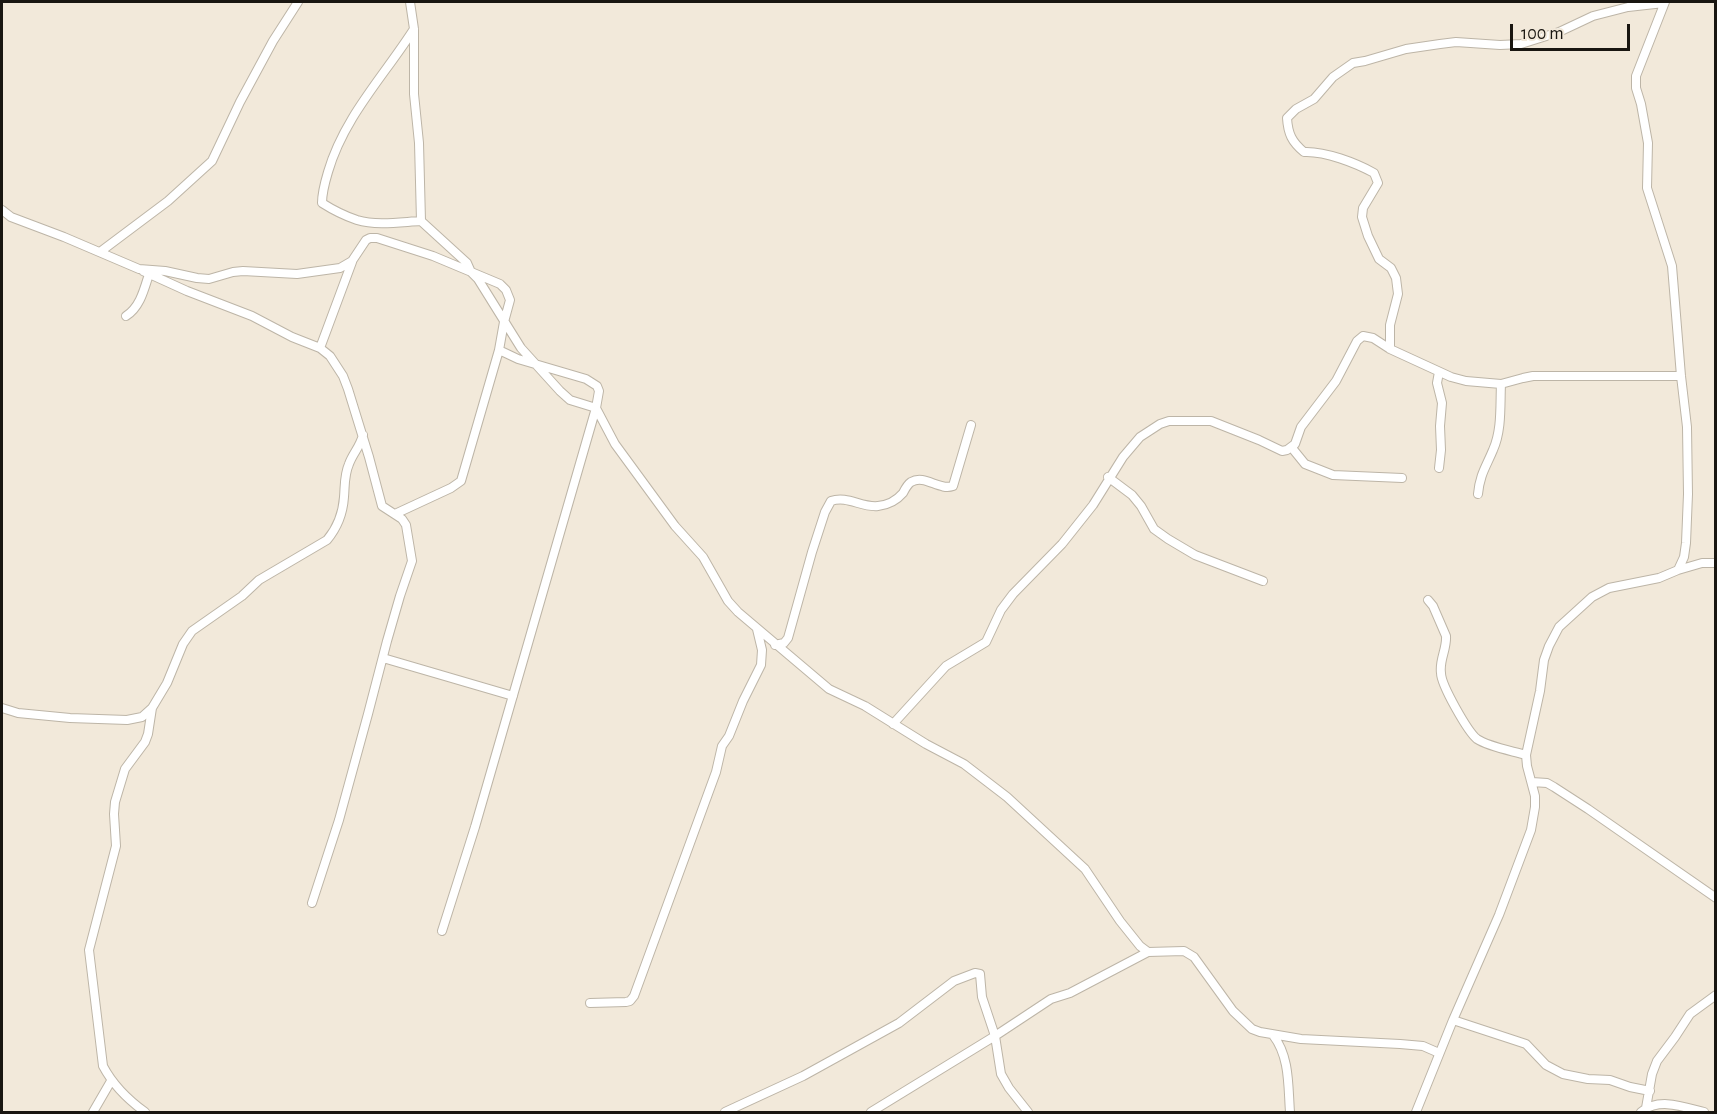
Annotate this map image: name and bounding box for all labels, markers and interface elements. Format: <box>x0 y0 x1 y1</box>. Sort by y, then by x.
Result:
scale bar <box>1513 12 1633 50</box>
text: 100 m <box>1521 25 1564 43</box>

